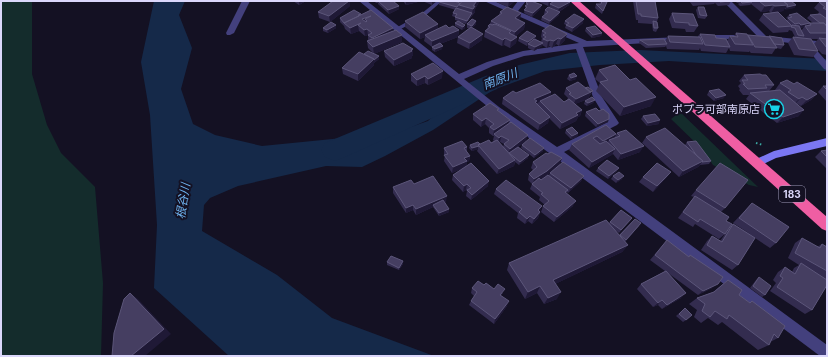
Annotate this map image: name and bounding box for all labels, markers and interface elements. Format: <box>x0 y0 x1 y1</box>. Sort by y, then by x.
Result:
water label: 南原川 <box>480 64 521 92</box>
supermarket icon: ポプラ可部南原店 <box>763 98 785 120</box>
place label: ポプラ可部南原店 <box>672 102 760 116</box>
water label: 根谷川 <box>172 180 193 220</box>
road number: 183 <box>779 186 805 202</box>

